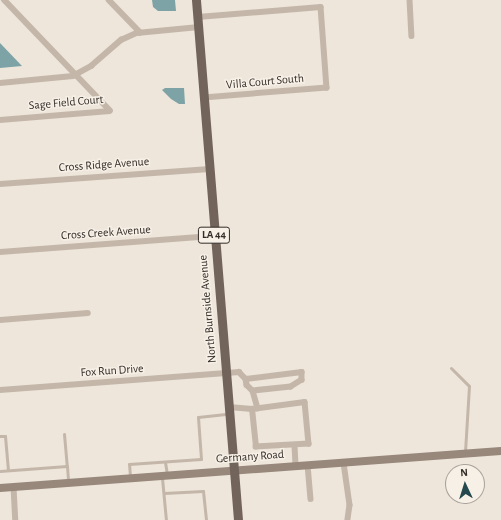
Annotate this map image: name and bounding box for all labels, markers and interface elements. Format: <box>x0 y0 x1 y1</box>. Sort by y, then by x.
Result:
street label: Villa Court South <box>225 71 305 93</box>
street label: Sage Field Court <box>28 93 104 113</box>
street label: Cross Ridge Avenue <box>58 155 150 175</box>
street label: Cross Creek Avenue <box>61 223 151 243</box>
road number: LA 44 <box>197 226 231 244</box>
street label: North Burnside Avenue <box>196 254 220 364</box>
street label: Fox Run Drive <box>80 362 144 380</box>
street label: Germany Road <box>215 447 285 467</box>
north arrow <box>445 464 485 504</box>
text: N <box>460 467 468 478</box>

